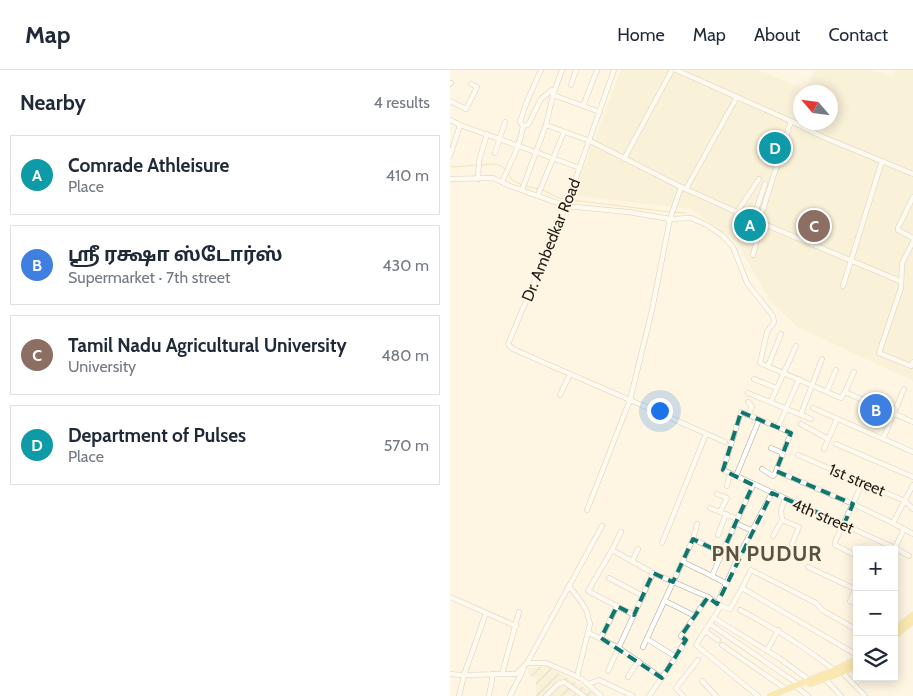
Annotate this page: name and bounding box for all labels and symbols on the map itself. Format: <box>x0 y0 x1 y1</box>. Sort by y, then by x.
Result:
north arrow <box>793 85 838 130</box>
pin: D <box>759 129 791 167</box>
street label: Dr. Ambedkar Road <box>518 176 584 304</box>
pin: A <box>734 206 766 244</box>
pin: C <box>798 207 830 245</box>
pin: B <box>860 391 892 429</box>
your location <box>647 398 673 424</box>
street label: 1st street <box>826 460 889 501</box>
street label: 4th street <box>789 494 857 538</box>
district label: PN PUDUR <box>711 541 823 566</box>

